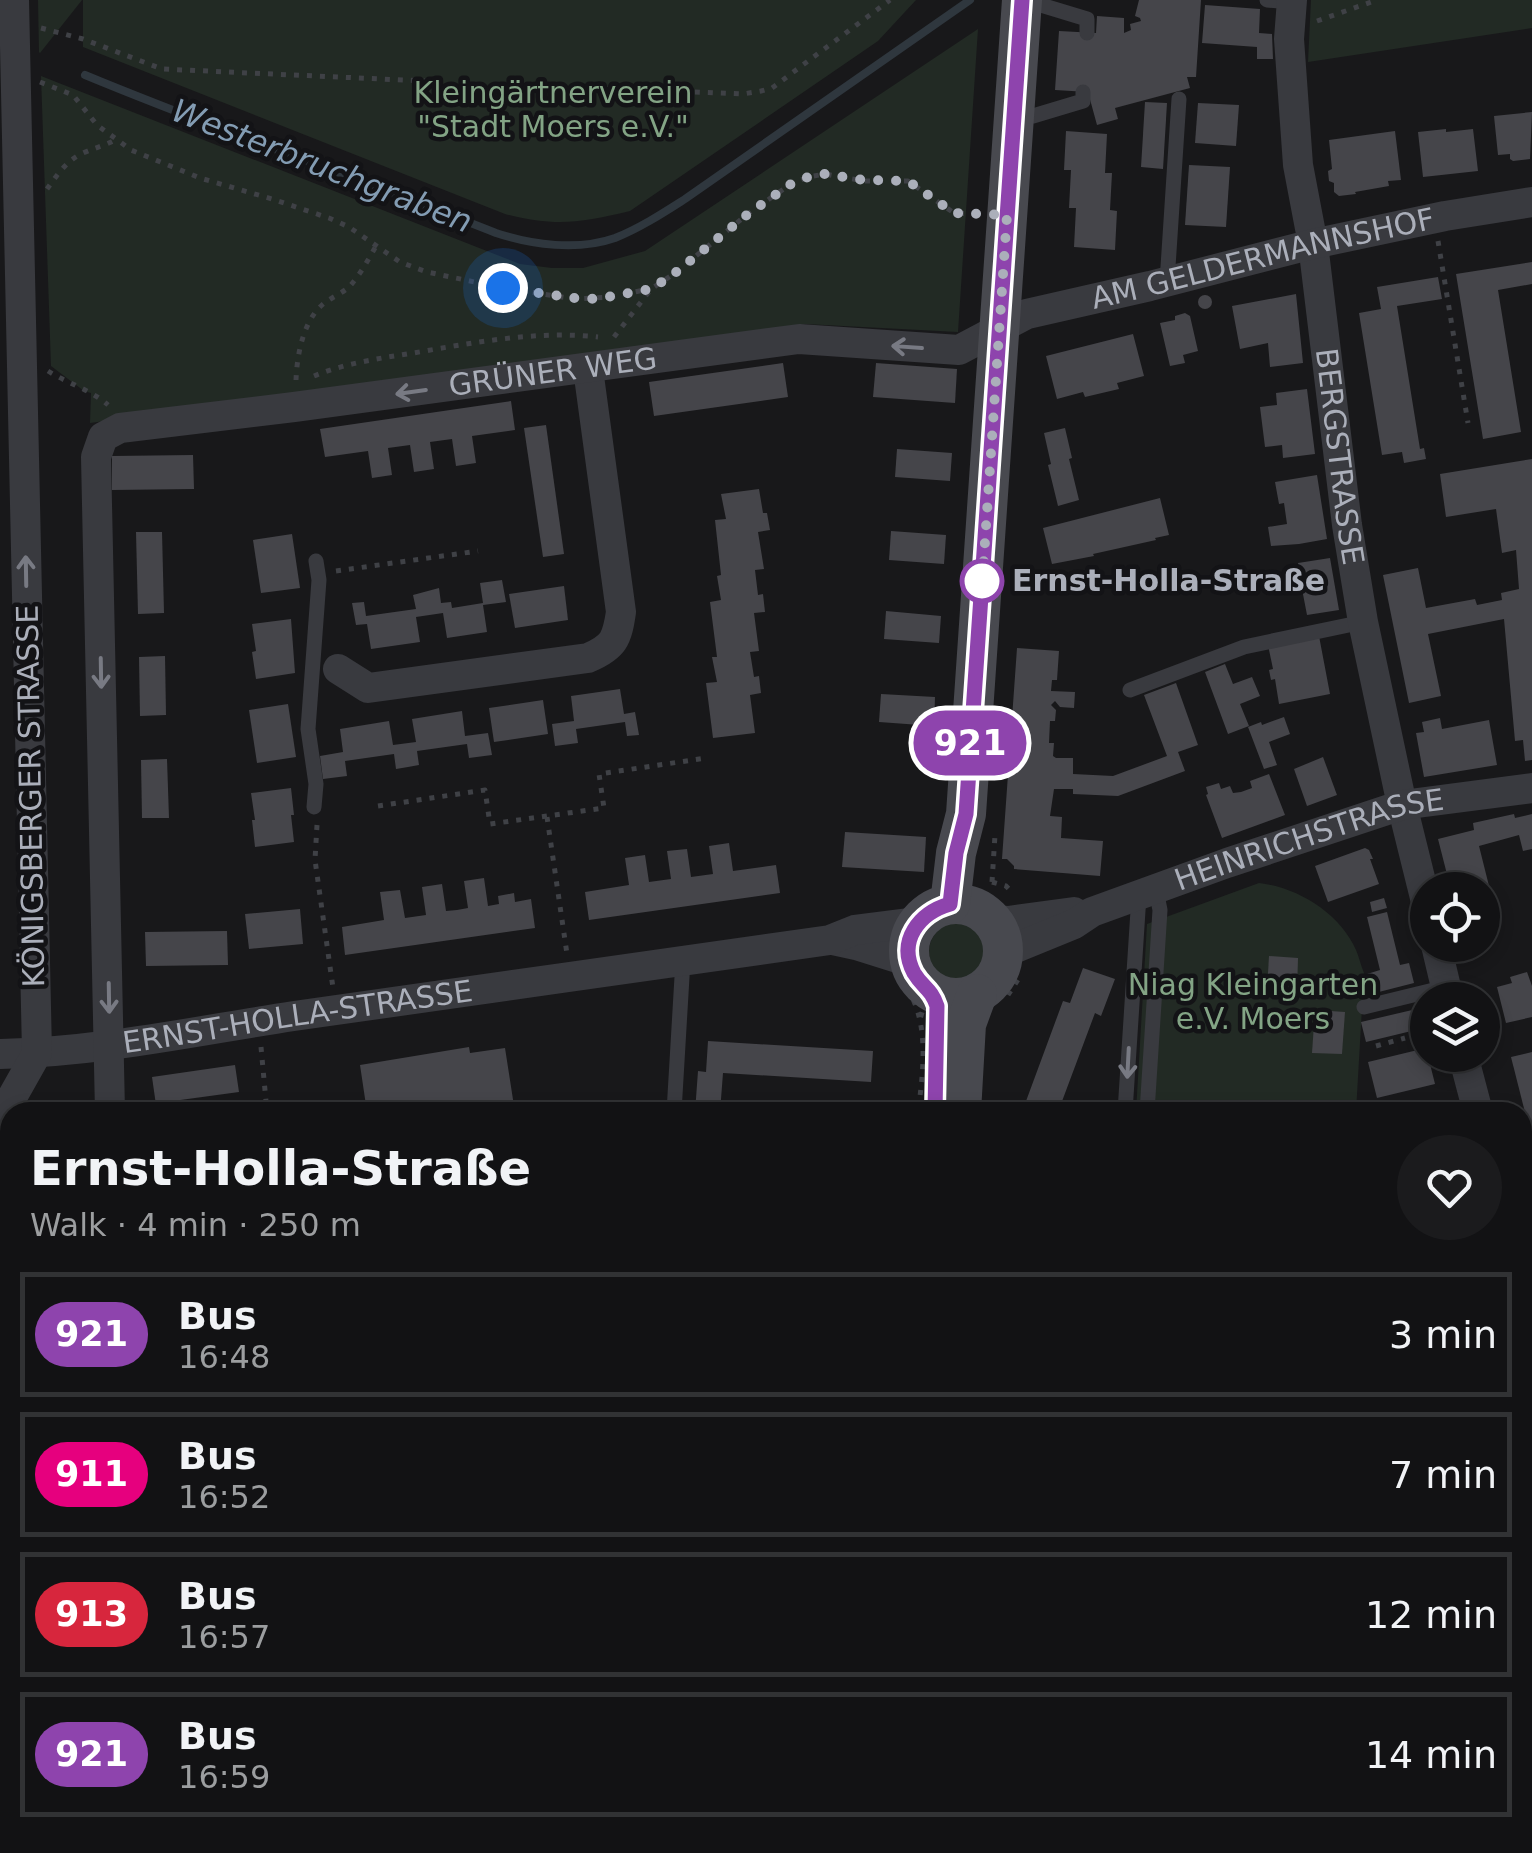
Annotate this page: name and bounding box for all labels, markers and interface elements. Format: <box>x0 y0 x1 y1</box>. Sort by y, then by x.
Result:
park label: Kleingärtnerverein "Stadt Moers e.V." <box>414 75 692 144</box>
water label: Westerbruchgraben <box>167 91 477 241</box>
street label: AM GELDERMANNSHOF <box>1088 201 1437 316</box>
your location <box>478 263 528 313</box>
one-way arrow <box>892 337 924 356</box>
street label: GRÜNER WEG <box>446 340 659 403</box>
street label: BERGSTRASSE <box>1309 346 1371 567</box>
one-way arrow <box>396 383 428 402</box>
one-way arrow <box>16 555 35 587</box>
marker: Ernst-Holla-Straße <box>961 560 1003 602</box>
place label: Ernst-Holla-Straße <box>1012 563 1325 598</box>
street label: KÖNIGSBERGER STRASSE <box>10 604 51 988</box>
one-way arrow <box>92 656 110 689</box>
line badge: 921 <box>912 710 1028 776</box>
text: 921 <box>933 723 1007 763</box>
street label: HEINRICHSTRASSE <box>1170 782 1446 898</box>
map controls <box>1410 872 1500 1072</box>
button: locate <box>1410 872 1500 962</box>
park label: Niag Kleingarten e.V. Moers <box>1128 967 1378 1036</box>
street label: ERNST-HOLLA-STRASSE <box>120 973 475 1060</box>
one-way arrow <box>99 982 118 1014</box>
button: layers <box>1410 982 1500 1072</box>
one-way arrow <box>1119 1046 1138 1078</box>
button: heart <box>1397 1135 1502 1240</box>
text: Ernst-Holla-Straße <box>30 1140 531 1196</box>
text: Walk · 4 min · 250 m <box>30 1206 361 1244</box>
text: Bus <box>178 1294 257 1338</box>
text: 3 min <box>1389 1313 1497 1357</box>
text: 921 <box>55 1314 128 1354</box>
text: 16:48 <box>178 1338 270 1376</box>
text: Bus <box>178 1434 257 1478</box>
text: 7 min <box>1389 1453 1497 1497</box>
text: 911 <box>55 1454 128 1494</box>
text: 16:52 <box>178 1478 270 1516</box>
text: Bus <box>178 1574 257 1618</box>
text: 12 min <box>1365 1593 1497 1637</box>
text: 913 <box>55 1594 128 1634</box>
text: 16:57 <box>178 1618 270 1656</box>
text: Bus <box>178 1714 257 1758</box>
text: 14 min <box>1365 1733 1497 1777</box>
text: 921 <box>55 1734 128 1774</box>
text: 16:59 <box>178 1758 270 1796</box>

